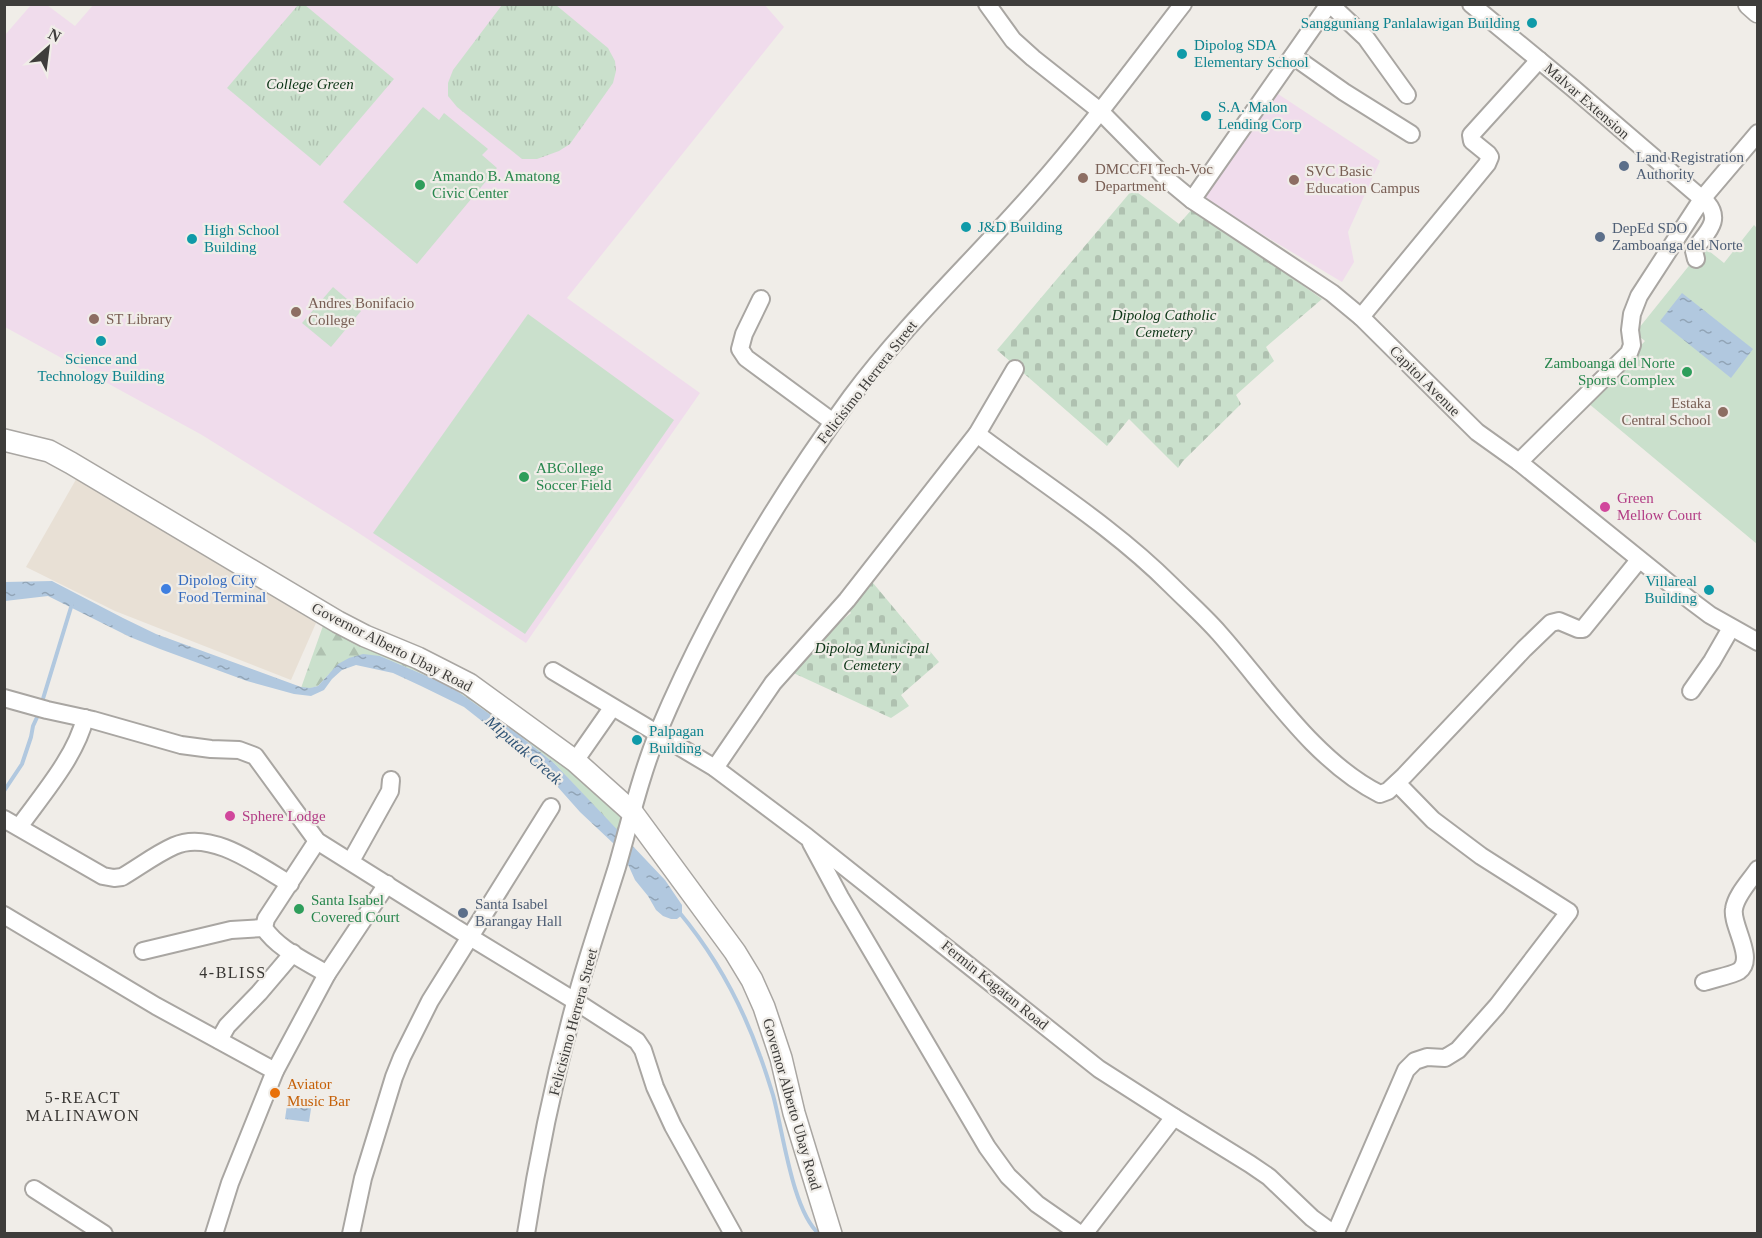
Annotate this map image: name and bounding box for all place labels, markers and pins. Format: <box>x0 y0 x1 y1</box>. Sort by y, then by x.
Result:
place label: Sangguniang Panlalawigan Building <box>1301 15 1521 31</box>
marker: Sangguniang Panlalawigan Building <box>1525 16 1539 30</box>
place label: Dipolog SDA Elementary School <box>1194 37 1309 70</box>
marker: Dipolog SDA Elementary School <box>1175 47 1189 61</box>
place label: S.A. Malon Lending Corp <box>1218 99 1302 132</box>
marker: S.A. Malon Lending Corp <box>1199 109 1213 123</box>
place label: Land Registration Authority <box>1636 149 1744 182</box>
marker: Land Registration Authority <box>1617 159 1631 173</box>
place label: DMCCFI Tech-Voc Department <box>1095 161 1213 194</box>
place label: SVC Basic Education Campus <box>1306 163 1420 196</box>
place label: Amando B. Amatong Civic Center <box>432 168 560 201</box>
marker: DMCCFI Tech-Voc Department <box>1076 171 1090 185</box>
marker: SVC Basic Education Campus <box>1287 173 1301 187</box>
marker: Amando B. Amatong Civic Center <box>413 178 427 192</box>
place label: J&D Building <box>978 219 1063 235</box>
marker: J&D Building <box>959 220 973 234</box>
place label: DepEd SDO Zamboanga del Norte <box>1612 220 1743 253</box>
place label: High School Building <box>204 222 279 255</box>
marker: DepEd SDO Zamboanga del Norte <box>1593 230 1607 244</box>
marker: High School Building <box>185 232 199 246</box>
place label: Andres Bonifacio College <box>308 295 414 328</box>
marker: Andres Bonifacio College <box>289 305 303 319</box>
place label: ST Library <box>106 311 172 327</box>
marker: ST Library <box>87 312 101 326</box>
marker: Science and Technology Building <box>94 334 108 348</box>
place label: Science and Technology Building <box>38 351 165 384</box>
place label: Zamboanga del Norte Sports Complex <box>1544 355 1675 388</box>
marker: Zamboanga del Norte Sports Complex <box>1680 365 1694 379</box>
place label: Estaka Central School <box>1621 395 1711 428</box>
marker: Estaka Central School <box>1716 405 1730 419</box>
place label: ABCollege Soccer Field <box>536 460 612 493</box>
marker: ABCollege Soccer Field <box>517 470 531 484</box>
place label: Green Mellow Court <box>1617 490 1702 523</box>
marker: Green Mellow Court <box>1598 500 1612 514</box>
place label: Dipolog City Food Terminal <box>178 572 266 605</box>
place label: Villareal Building <box>1644 573 1697 606</box>
marker: Dipolog City Food Terminal <box>159 582 173 596</box>
marker: Villareal Building <box>1702 583 1716 597</box>
place label: Palpagan Building <box>649 723 704 756</box>
marker: Palpagan Building <box>630 733 644 747</box>
place label: Sphere Lodge <box>242 808 326 824</box>
marker: Sphere Lodge <box>223 809 237 823</box>
place label: Santa Isabel Covered Court <box>311 892 401 925</box>
place label: Santa Isabel Barangay Hall <box>475 896 562 929</box>
marker: Santa Isabel Covered Court <box>292 902 306 916</box>
marker: Santa Isabel Barangay Hall <box>456 906 470 920</box>
place label: Aviator Music Bar <box>287 1076 350 1109</box>
marker: Aviator Music Bar <box>268 1086 282 1100</box>

